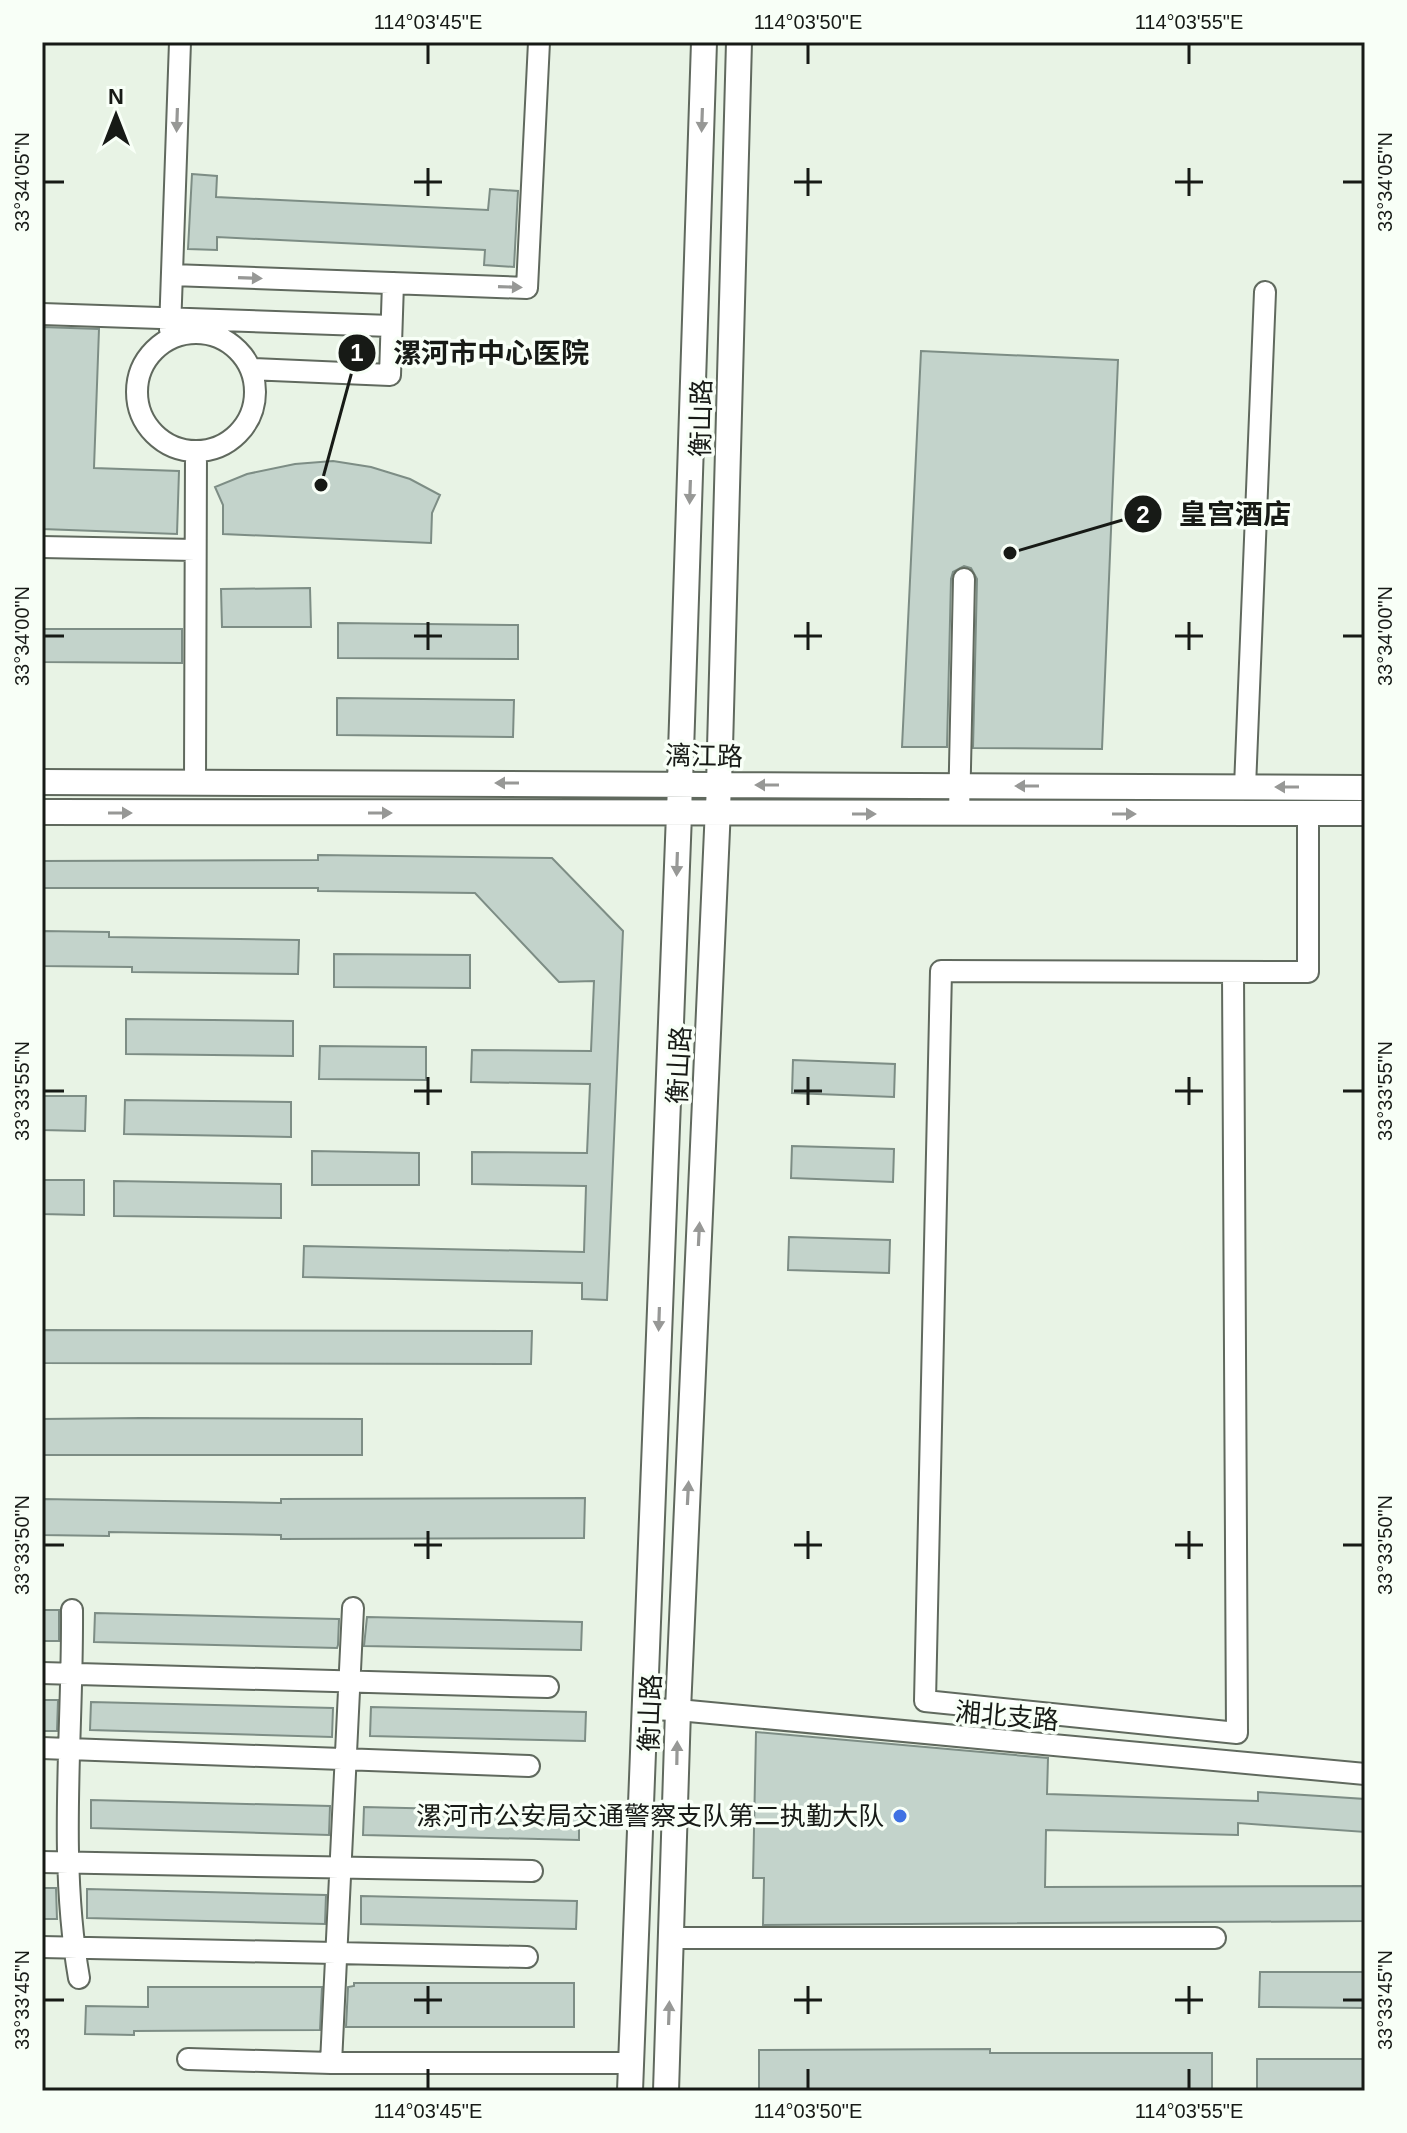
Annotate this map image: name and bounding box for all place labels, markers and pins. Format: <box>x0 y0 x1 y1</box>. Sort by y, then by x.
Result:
callout: 漯河市中心医院 <box>337 327 605 379</box>
callout: 皇宫酒店 <box>1123 488 1307 540</box>
place label: 漯河市公安局交通警察支队第二执勤大队 <box>416 1801 884 1831</box>
marker: 漯河市公安局交通警察支队第二执勤大队 <box>891 1807 909 1825</box>

